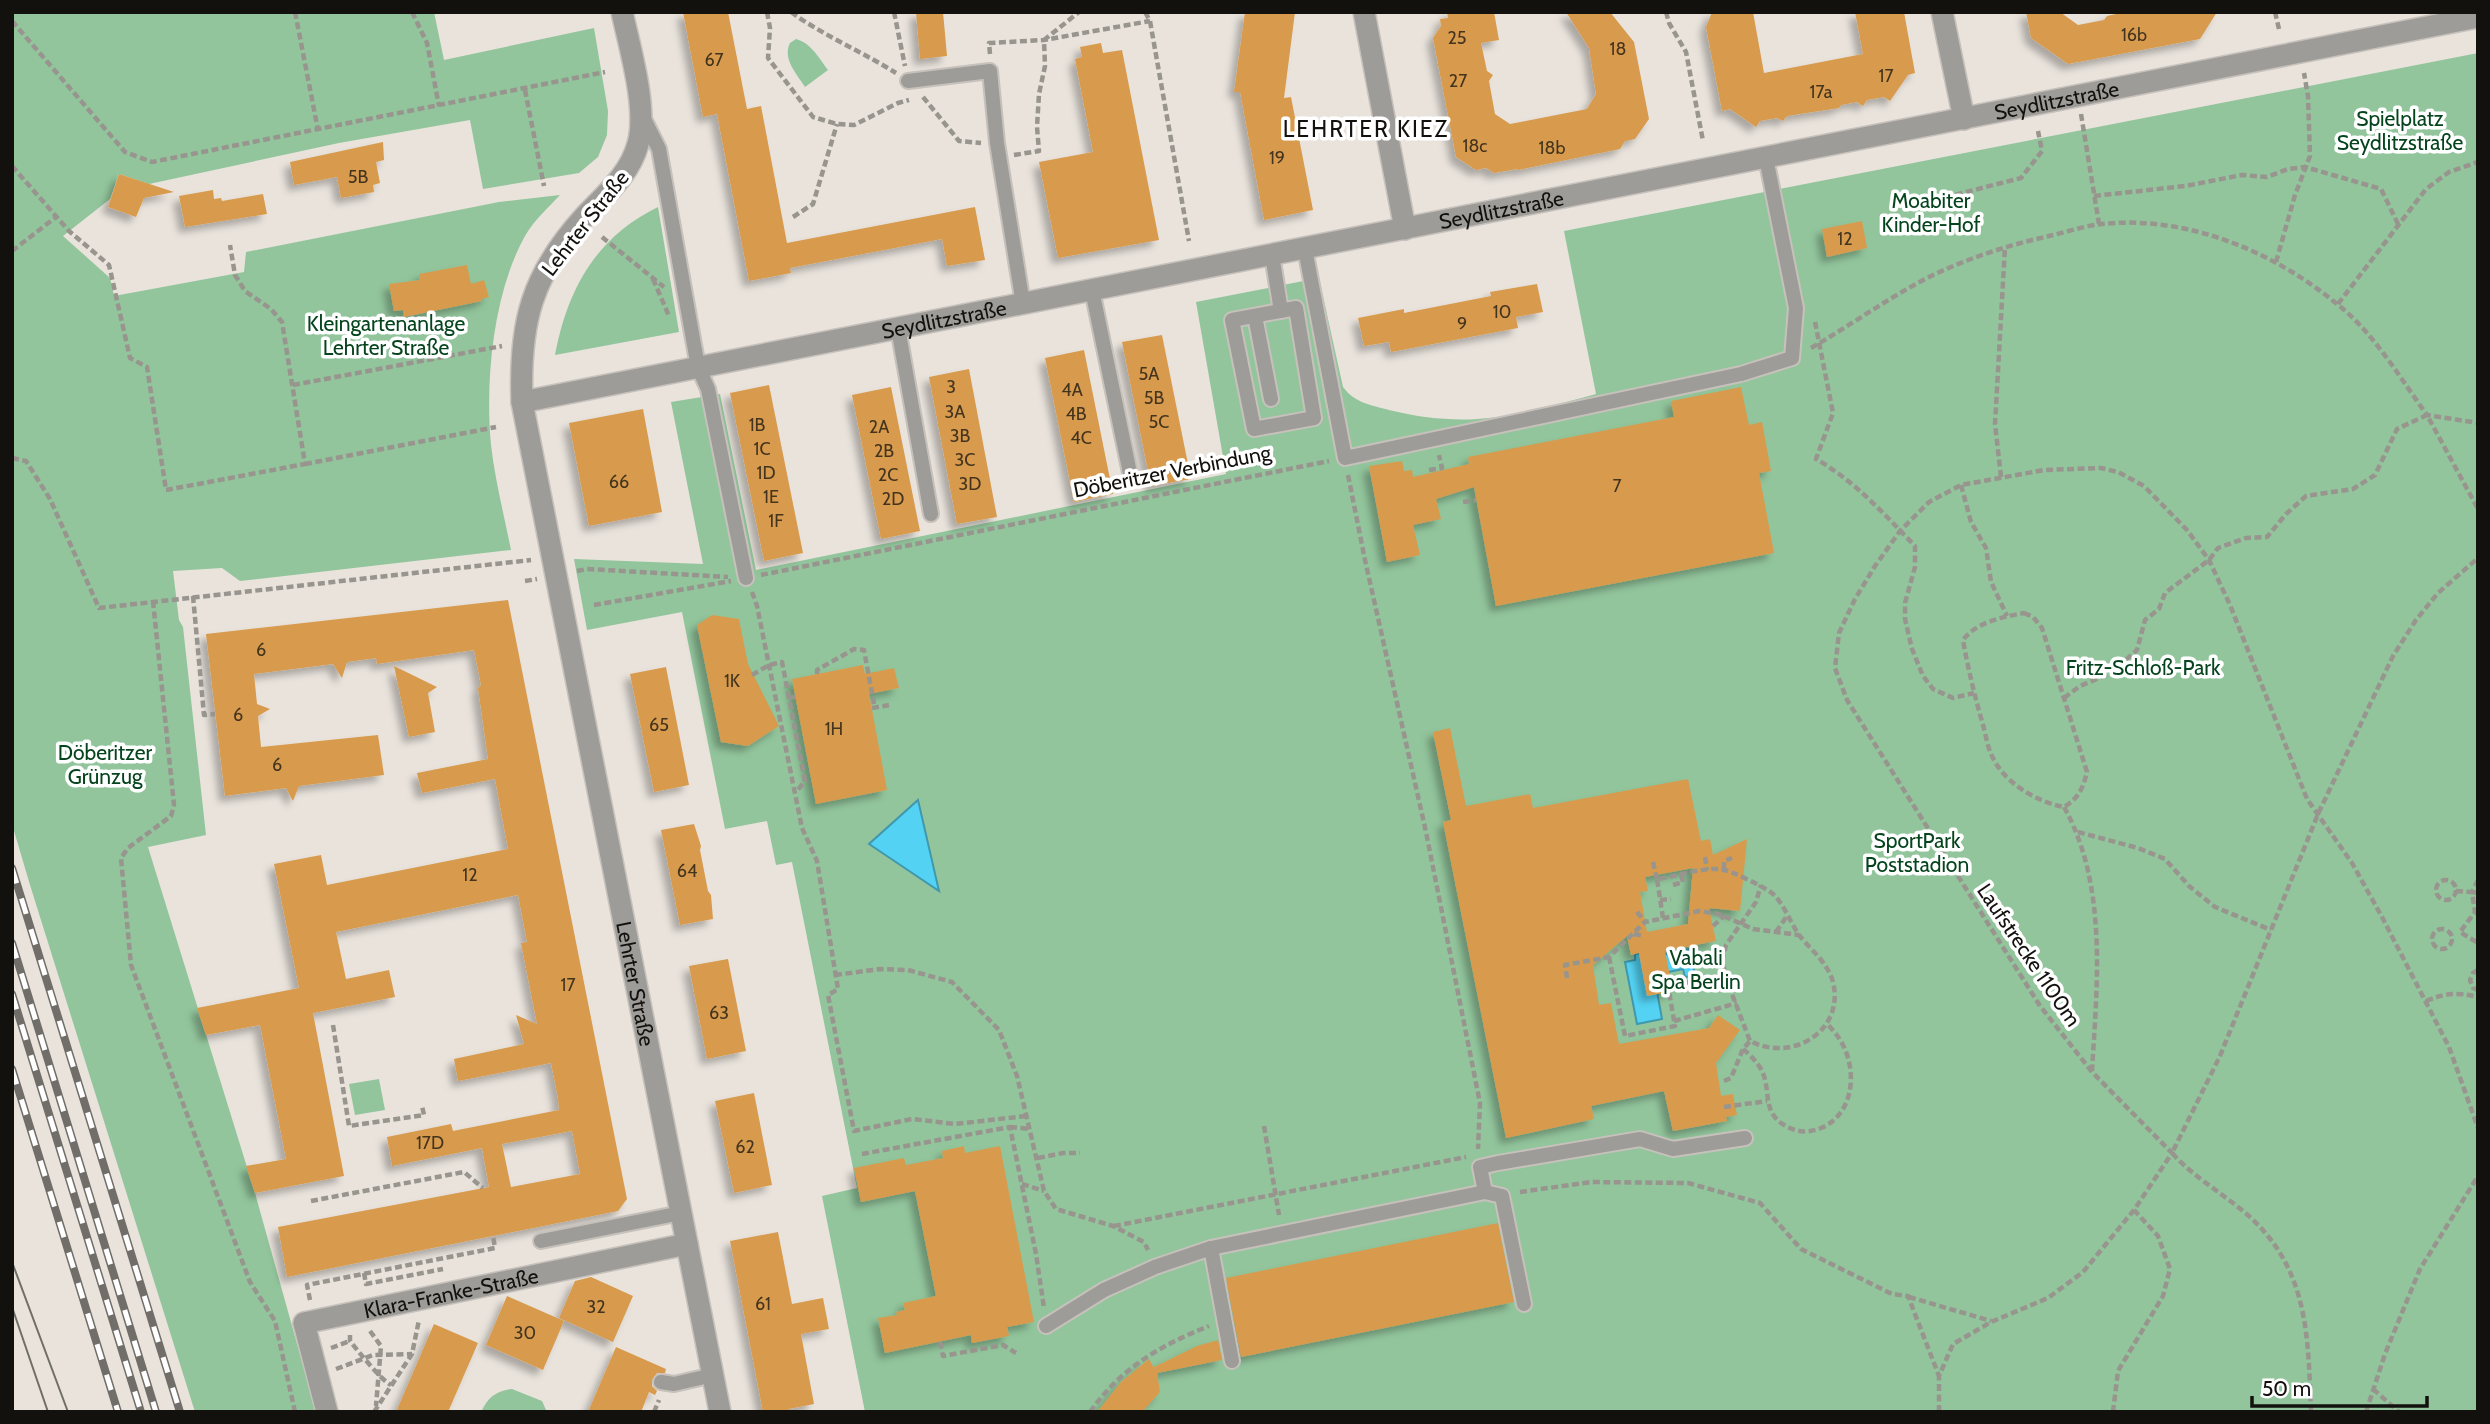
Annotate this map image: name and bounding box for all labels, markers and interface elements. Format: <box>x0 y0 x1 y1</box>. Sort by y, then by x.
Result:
house number: 16b <box>2121 24 2147 46</box>
house number: 25 <box>1447 27 1467 49</box>
house number: 18 <box>1610 38 1626 60</box>
house number: 67 <box>704 49 724 71</box>
house number: 17 <box>1879 65 1893 87</box>
house number: 27 <box>1449 70 1467 92</box>
street label: Seydlitzstraße <box>1992 75 2121 124</box>
house number: 17a <box>1810 81 1833 103</box>
park label: Spielplatz Seydlitzstraße <box>2337 106 2463 155</box>
district label: LEHRTER KIEZ <box>1283 115 1449 143</box>
house number: 18c <box>1463 135 1487 157</box>
house number: 18b <box>1539 137 1565 159</box>
house number: 19 <box>1269 147 1285 169</box>
street label: Lehrter Straße <box>536 165 634 281</box>
house number: 5B <box>348 166 368 188</box>
street label: Seydlitzstraße <box>1437 185 1566 234</box>
park label: Moabiter Kinder-Hof <box>1882 188 1981 237</box>
house number: 12 <box>1837 228 1853 250</box>
street label: Seydlitzstraße <box>879 294 1009 343</box>
house number: 10 <box>1493 301 1511 323</box>
park label: Kleingartenanlage Lehrter Straße <box>307 311 465 360</box>
house number: 9 <box>1457 313 1467 335</box>
house number: 5A <box>1139 363 1159 385</box>
house number: 3 <box>946 376 956 398</box>
house number: 4A <box>1061 379 1083 401</box>
house number: 5B <box>1144 387 1164 409</box>
house number: 3A <box>945 401 965 423</box>
house number: 4B <box>1065 403 1087 425</box>
house number: 5C <box>1149 411 1169 433</box>
house number: 1B <box>749 414 766 436</box>
house number: 2A <box>869 416 889 438</box>
house number: 3B <box>950 425 970 447</box>
house number: 4C <box>1070 427 1092 449</box>
house number: 1C <box>754 438 770 460</box>
street label: Döberitzer Verbindung <box>1071 439 1273 502</box>
house number: 2B <box>874 440 894 462</box>
house number: 3C <box>955 449 975 471</box>
house number: 1D <box>757 462 775 484</box>
house number: 2C <box>878 464 898 486</box>
house number: 66 <box>609 471 629 493</box>
house number: 3D <box>959 473 981 495</box>
house number: 7 <box>1612 475 1622 497</box>
house number: 1E <box>763 486 779 508</box>
house number: 2D <box>882 488 904 510</box>
house number: 1F <box>768 510 784 532</box>
house number: 6 <box>256 639 266 661</box>
park label: Fritz-Schloß-Park <box>2066 655 2221 680</box>
house number: 1K <box>724 670 741 692</box>
house number: 6 <box>233 704 243 726</box>
house number: 65 <box>649 714 669 736</box>
house number: 1H <box>825 718 843 740</box>
park label: Döberitzer Grünzug <box>58 740 153 789</box>
house number: 6 <box>272 754 282 776</box>
park label: SportPark Poststadion <box>1865 828 1969 877</box>
house number: 64 <box>677 860 697 882</box>
house number: 12 <box>462 864 478 886</box>
street label: Laufstrecke 1100m <box>1972 879 2086 1031</box>
street label: Lehrter Straße <box>612 919 661 1048</box>
park label: Vabali Spa Berlin <box>1651 945 1741 994</box>
house number: 17 <box>561 974 575 996</box>
house number: 63 <box>709 1002 729 1024</box>
house number: 17D <box>416 1132 444 1154</box>
house number: 62 <box>735 1136 755 1158</box>
street label: Klara-Franke-Straße <box>361 1262 541 1323</box>
house number: 61 <box>755 1293 771 1315</box>
house number: 32 <box>586 1296 606 1318</box>
house number: 30 <box>514 1322 536 1344</box>
scale bar <box>2252 1364 2427 1408</box>
text: 50 m <box>2262 1376 2311 1401</box>

